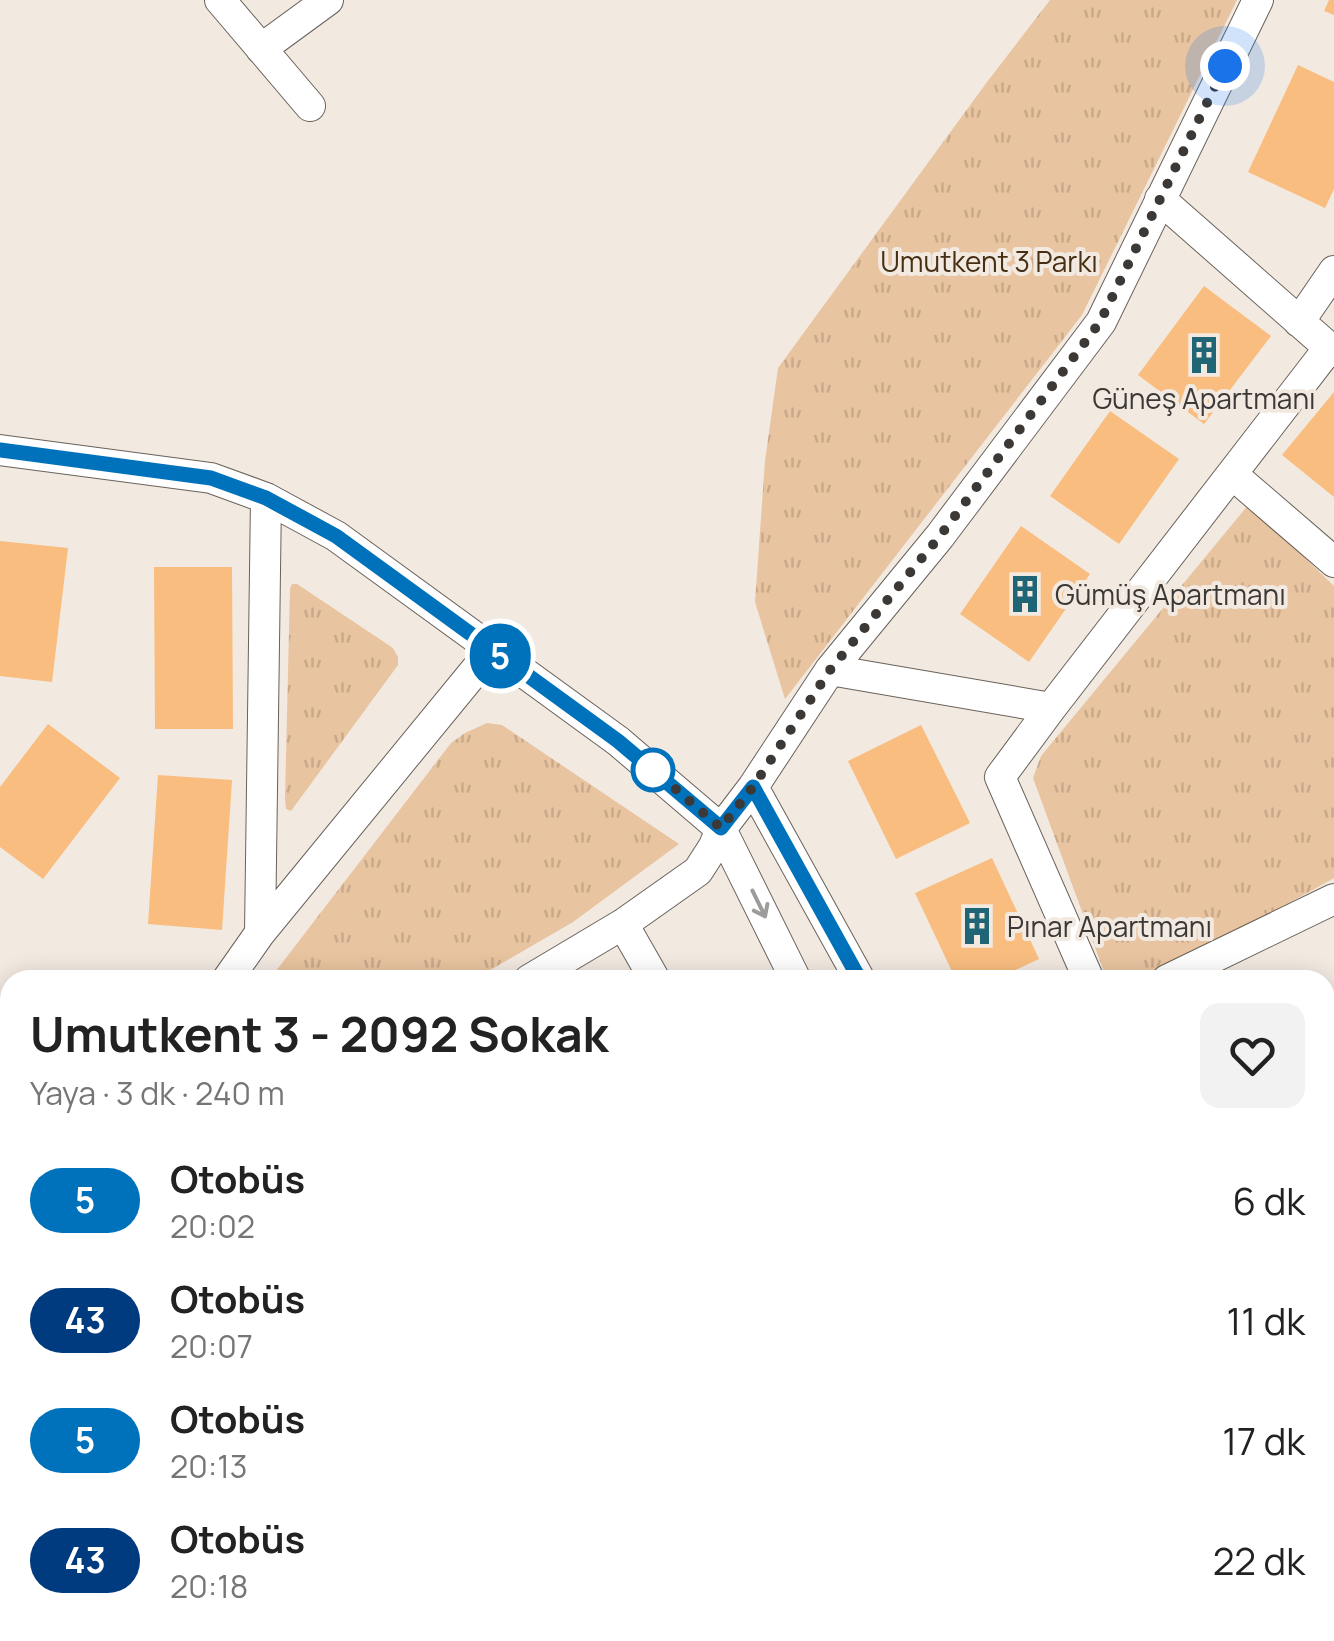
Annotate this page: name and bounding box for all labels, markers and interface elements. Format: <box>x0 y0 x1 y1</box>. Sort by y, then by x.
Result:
your location <box>1200 41 1250 91</box>
park label: Umutkent 3 Parkı <box>880 242 1098 280</box>
building icon: Güneş Apartmanı <box>1183 334 1225 376</box>
place label: Güneş Apartmanı <box>1092 379 1316 417</box>
building icon: Gümüş Apartmanı <box>1004 573 1046 615</box>
place label: Gümüş Apartmanı <box>1055 575 1286 613</box>
line badge: 5 <box>468 624 532 688</box>
text: 5 <box>490 632 510 680</box>
unlabelled marker <box>632 749 674 791</box>
one-way arrow <box>750 889 769 919</box>
building icon: Pınar Apartmanı <box>956 905 998 947</box>
place label: Pınar Apartmanı <box>1007 907 1212 945</box>
text: Umutkent 3 - 2092 Sokak <box>30 1001 608 1066</box>
button: heart <box>1200 1003 1305 1108</box>
text: Yaya · 3 dk · 240 m <box>30 1071 285 1115</box>
text: Otobüs <box>170 1152 305 1204</box>
text: 6 dk <box>1232 1174 1305 1226</box>
text: 5 <box>75 1176 95 1224</box>
text: 20:02 <box>170 1204 255 1248</box>
text: Otobüs <box>170 1272 305 1324</box>
text: 11 dk <box>1226 1294 1305 1346</box>
text: 43 <box>64 1296 106 1344</box>
text: 20:07 <box>170 1324 253 1368</box>
text: Otobüs <box>170 1392 305 1444</box>
text: 17 dk <box>1222 1414 1305 1466</box>
text: 5 <box>75 1416 95 1464</box>
text: 20:13 <box>170 1444 248 1488</box>
text: Otobüs <box>170 1512 305 1564</box>
text: 22 dk <box>1213 1534 1305 1586</box>
text: 43 <box>64 1536 106 1584</box>
text: 20:18 <box>170 1564 248 1608</box>

